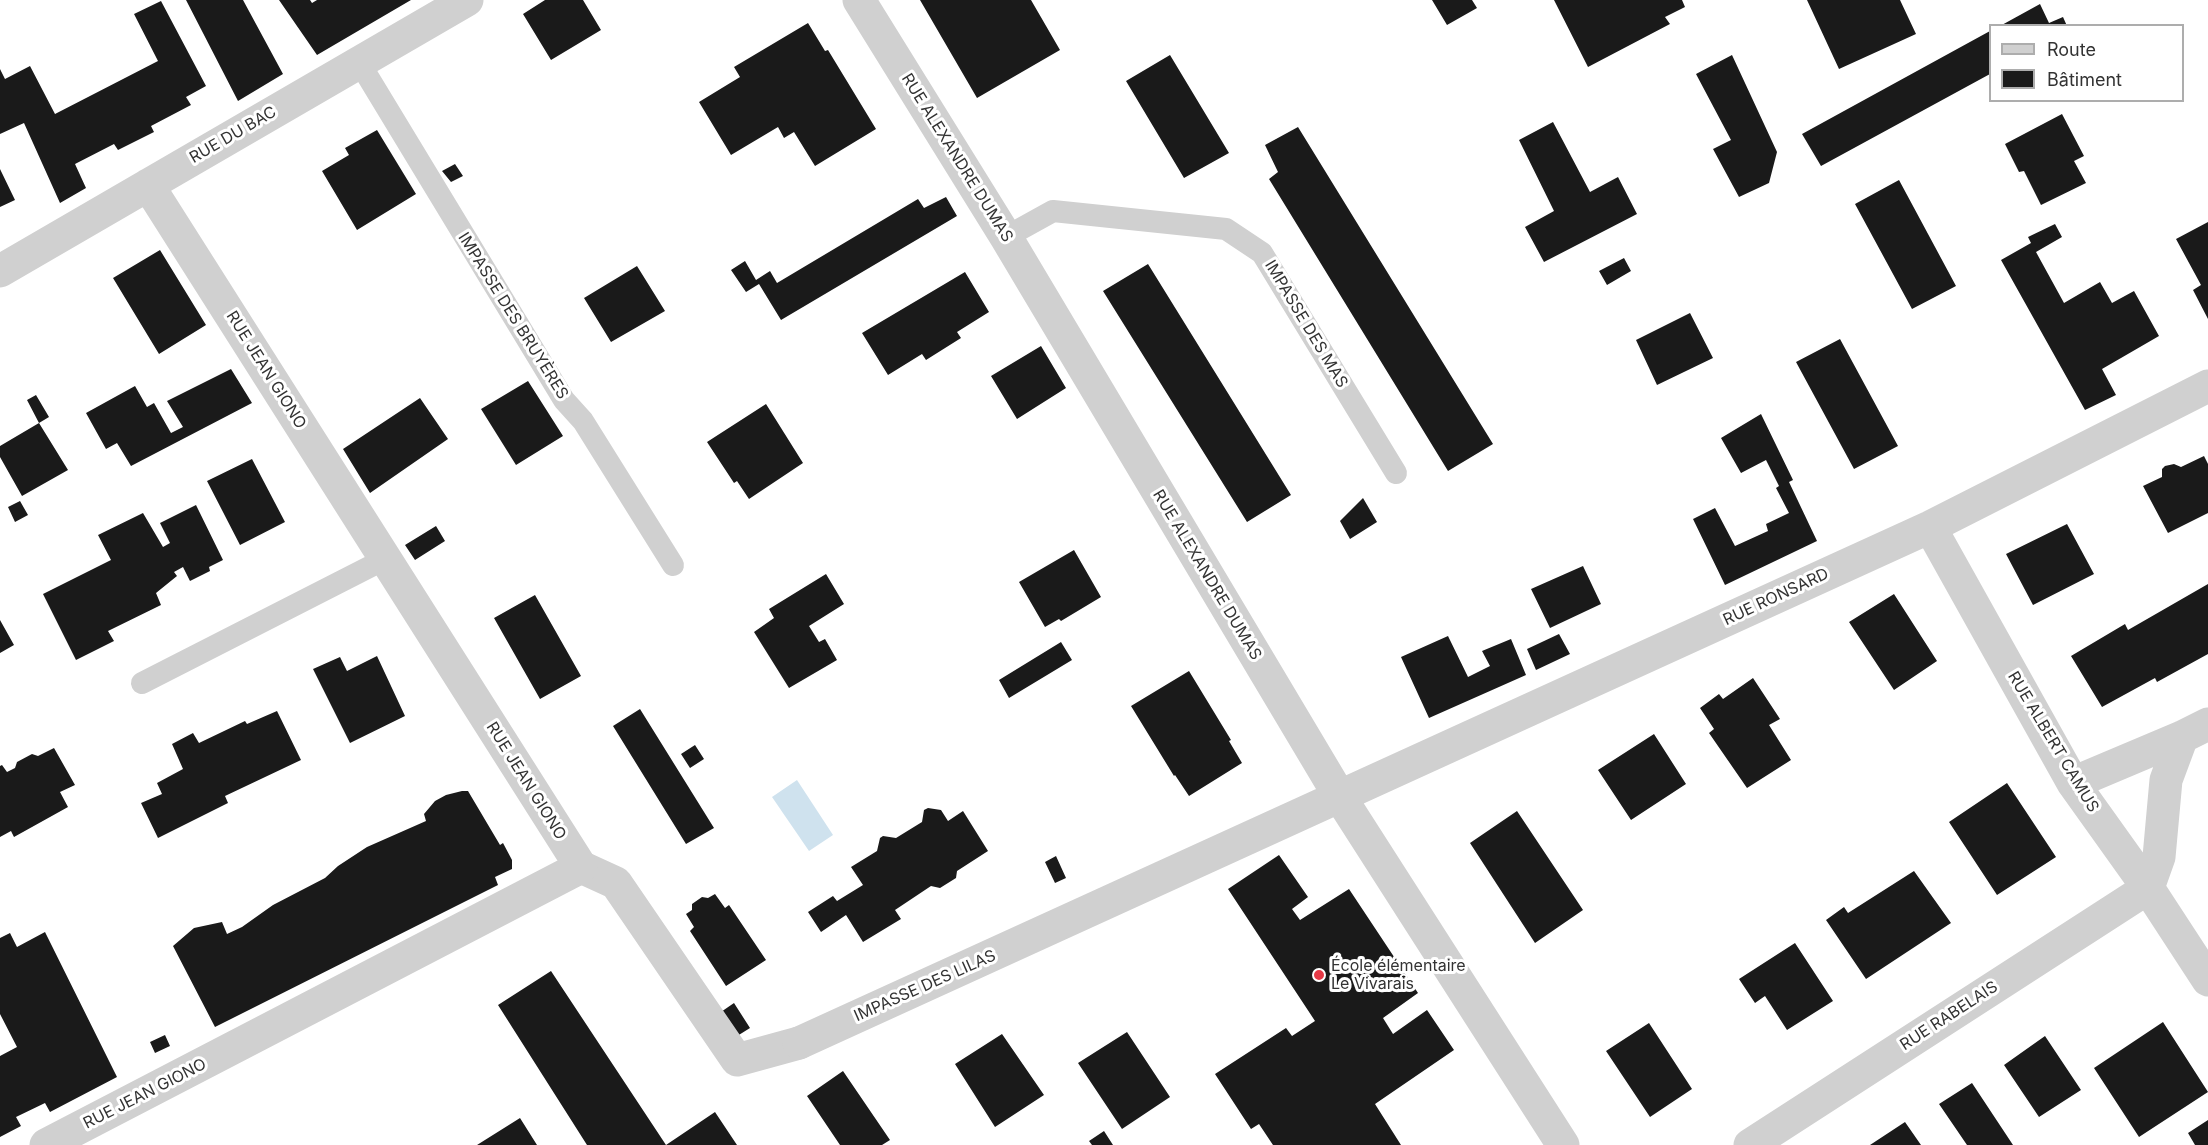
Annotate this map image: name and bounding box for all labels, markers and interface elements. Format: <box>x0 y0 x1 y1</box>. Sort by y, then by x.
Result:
legend <box>1989 24 2184 102</box>
text: Route <box>2047 39 2096 60</box>
text: Bâtiment <box>2047 69 2122 90</box>
street label: RUE ALEXANDRE DUMAS <box>897 70 1017 246</box>
street label: RUE DU BAC <box>186 102 280 168</box>
street label: IMPASSE DES BRUYÈRES <box>454 229 572 403</box>
street label: IMPASSE DES MAS <box>1260 257 1352 391</box>
street label: RUE JEAN GIONO <box>222 307 310 433</box>
street label: RUE ALEXANDRE DUMAS <box>1149 486 1265 664</box>
street label: RUE RONSARD <box>1720 564 1832 630</box>
street label: RUE ALBERT CAMUS <box>2003 668 2103 816</box>
street label: RUE JEAN GIONO <box>482 718 570 844</box>
street label: IMPASSE DES LILAS <box>851 946 999 1026</box>
place label: École élémentaire Le Vivarais <box>1331 956 1466 994</box>
marker: École élémentaire Le Vivarais <box>1312 968 1326 982</box>
street label: RUE RABELAIS <box>1897 977 2001 1055</box>
street label: RUE JEAN GIONO <box>80 1055 210 1133</box>

